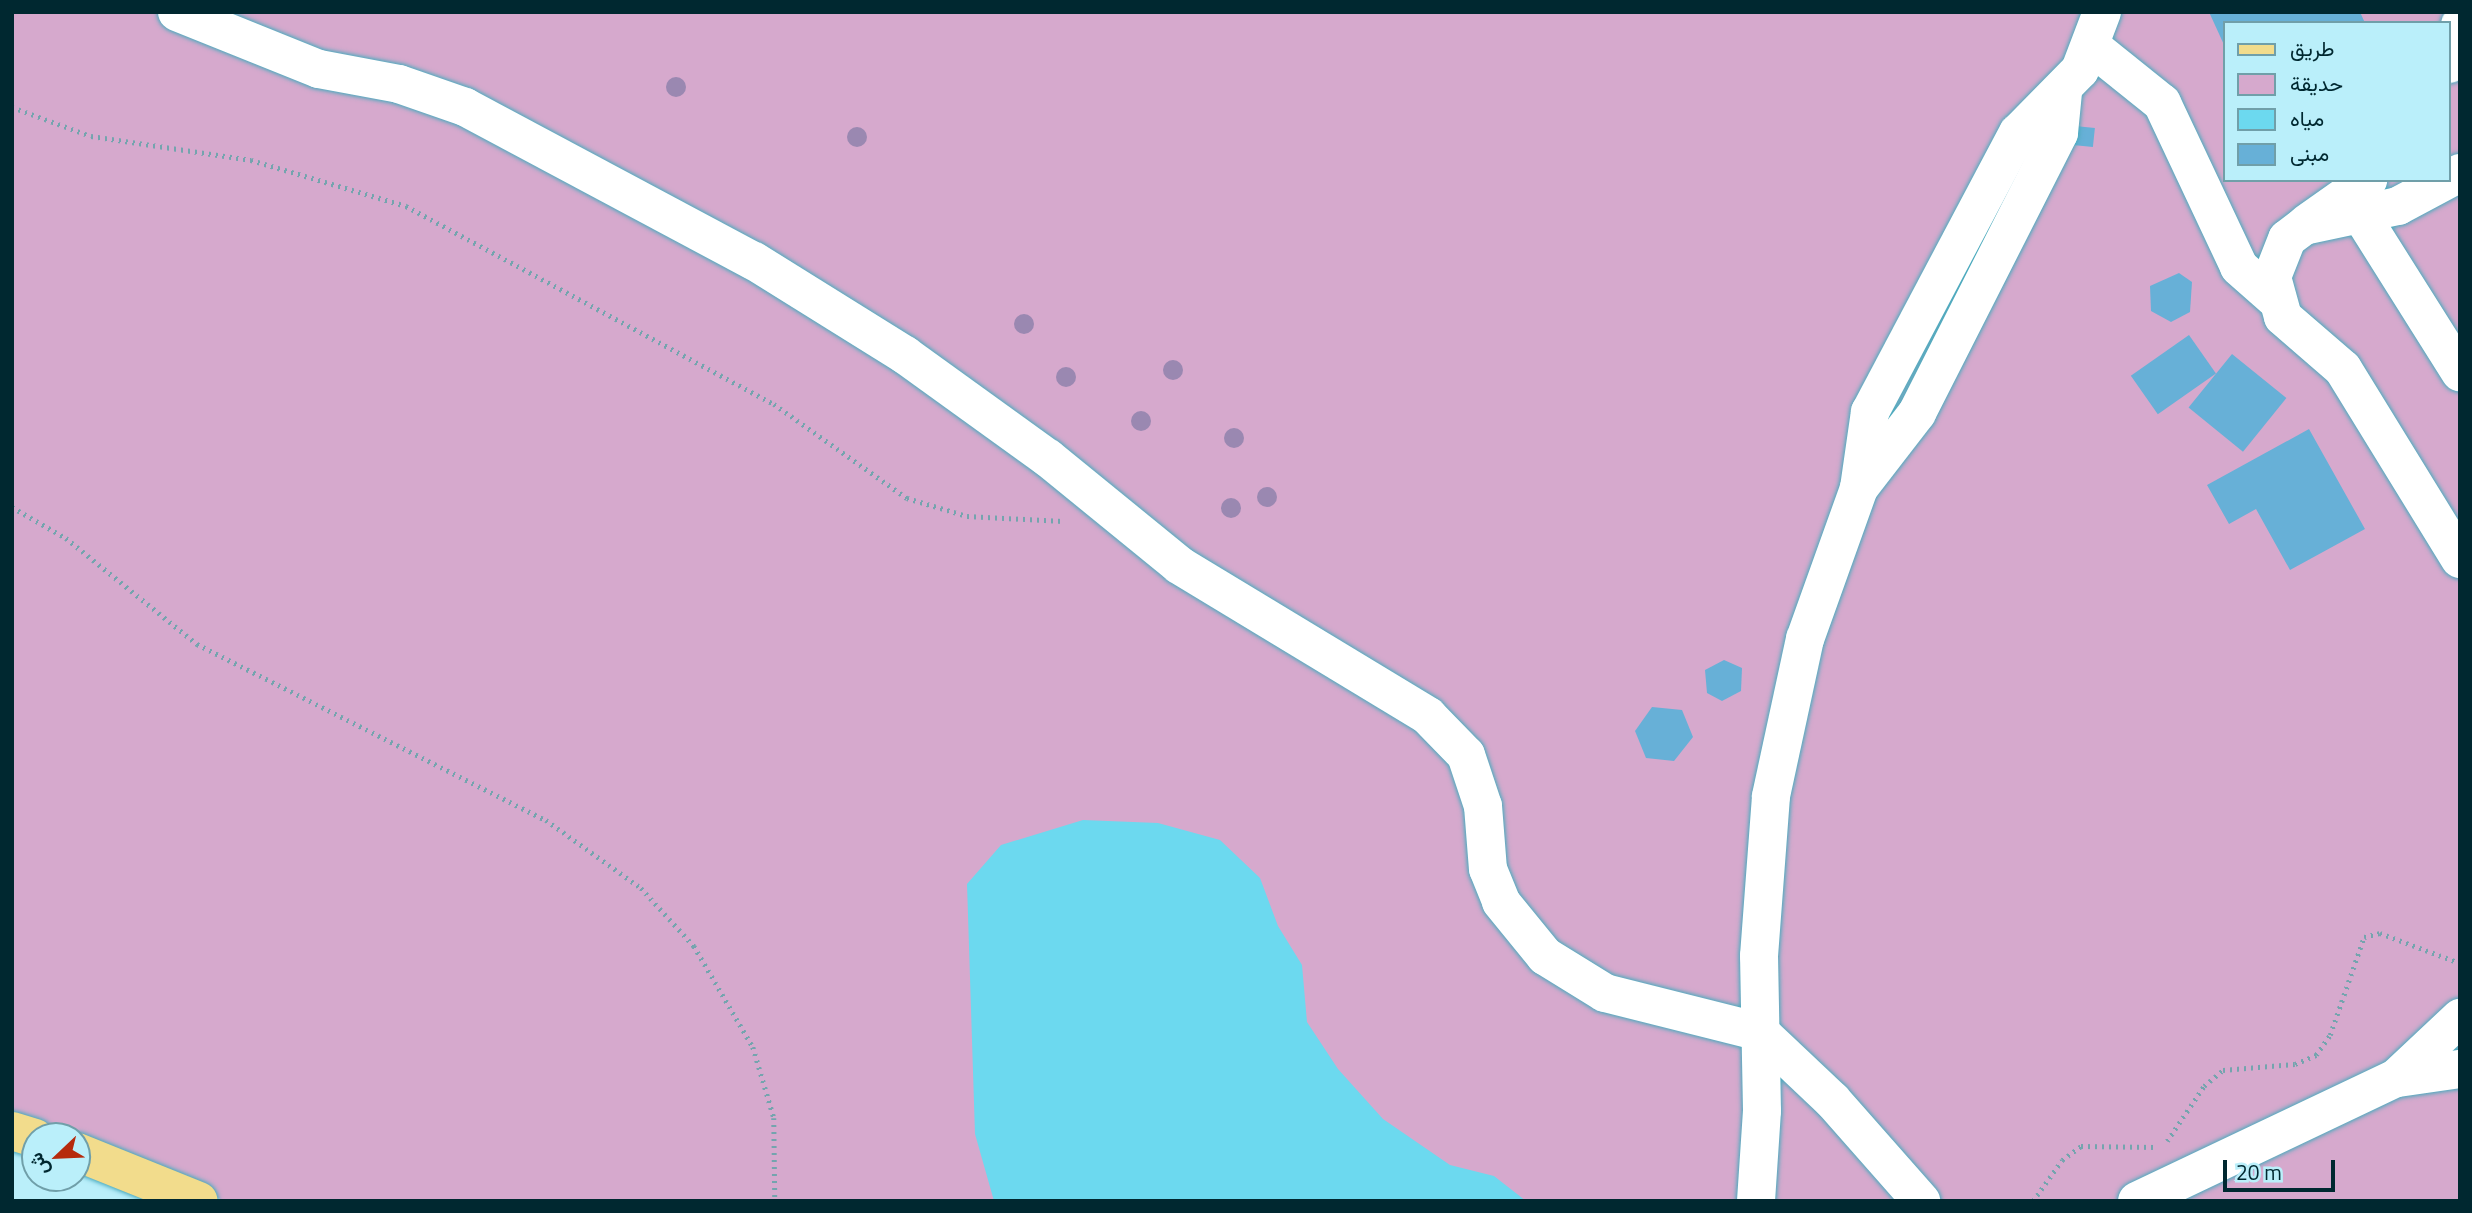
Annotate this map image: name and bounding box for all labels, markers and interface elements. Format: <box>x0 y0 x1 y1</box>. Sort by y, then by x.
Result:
legend <box>2224 21 2451 182</box>
text: طريق <box>2290 32 2335 64</box>
text: حديقة <box>2290 67 2343 99</box>
text: مياه <box>2290 102 2324 134</box>
text: مبنى <box>2290 137 2329 169</box>
north arrow <box>21 1122 91 1192</box>
scale bar <box>2227 1146 2339 1190</box>
text: ش <box>20 1148 56 1181</box>
text: 20 m <box>2236 1156 2282 1188</box>

